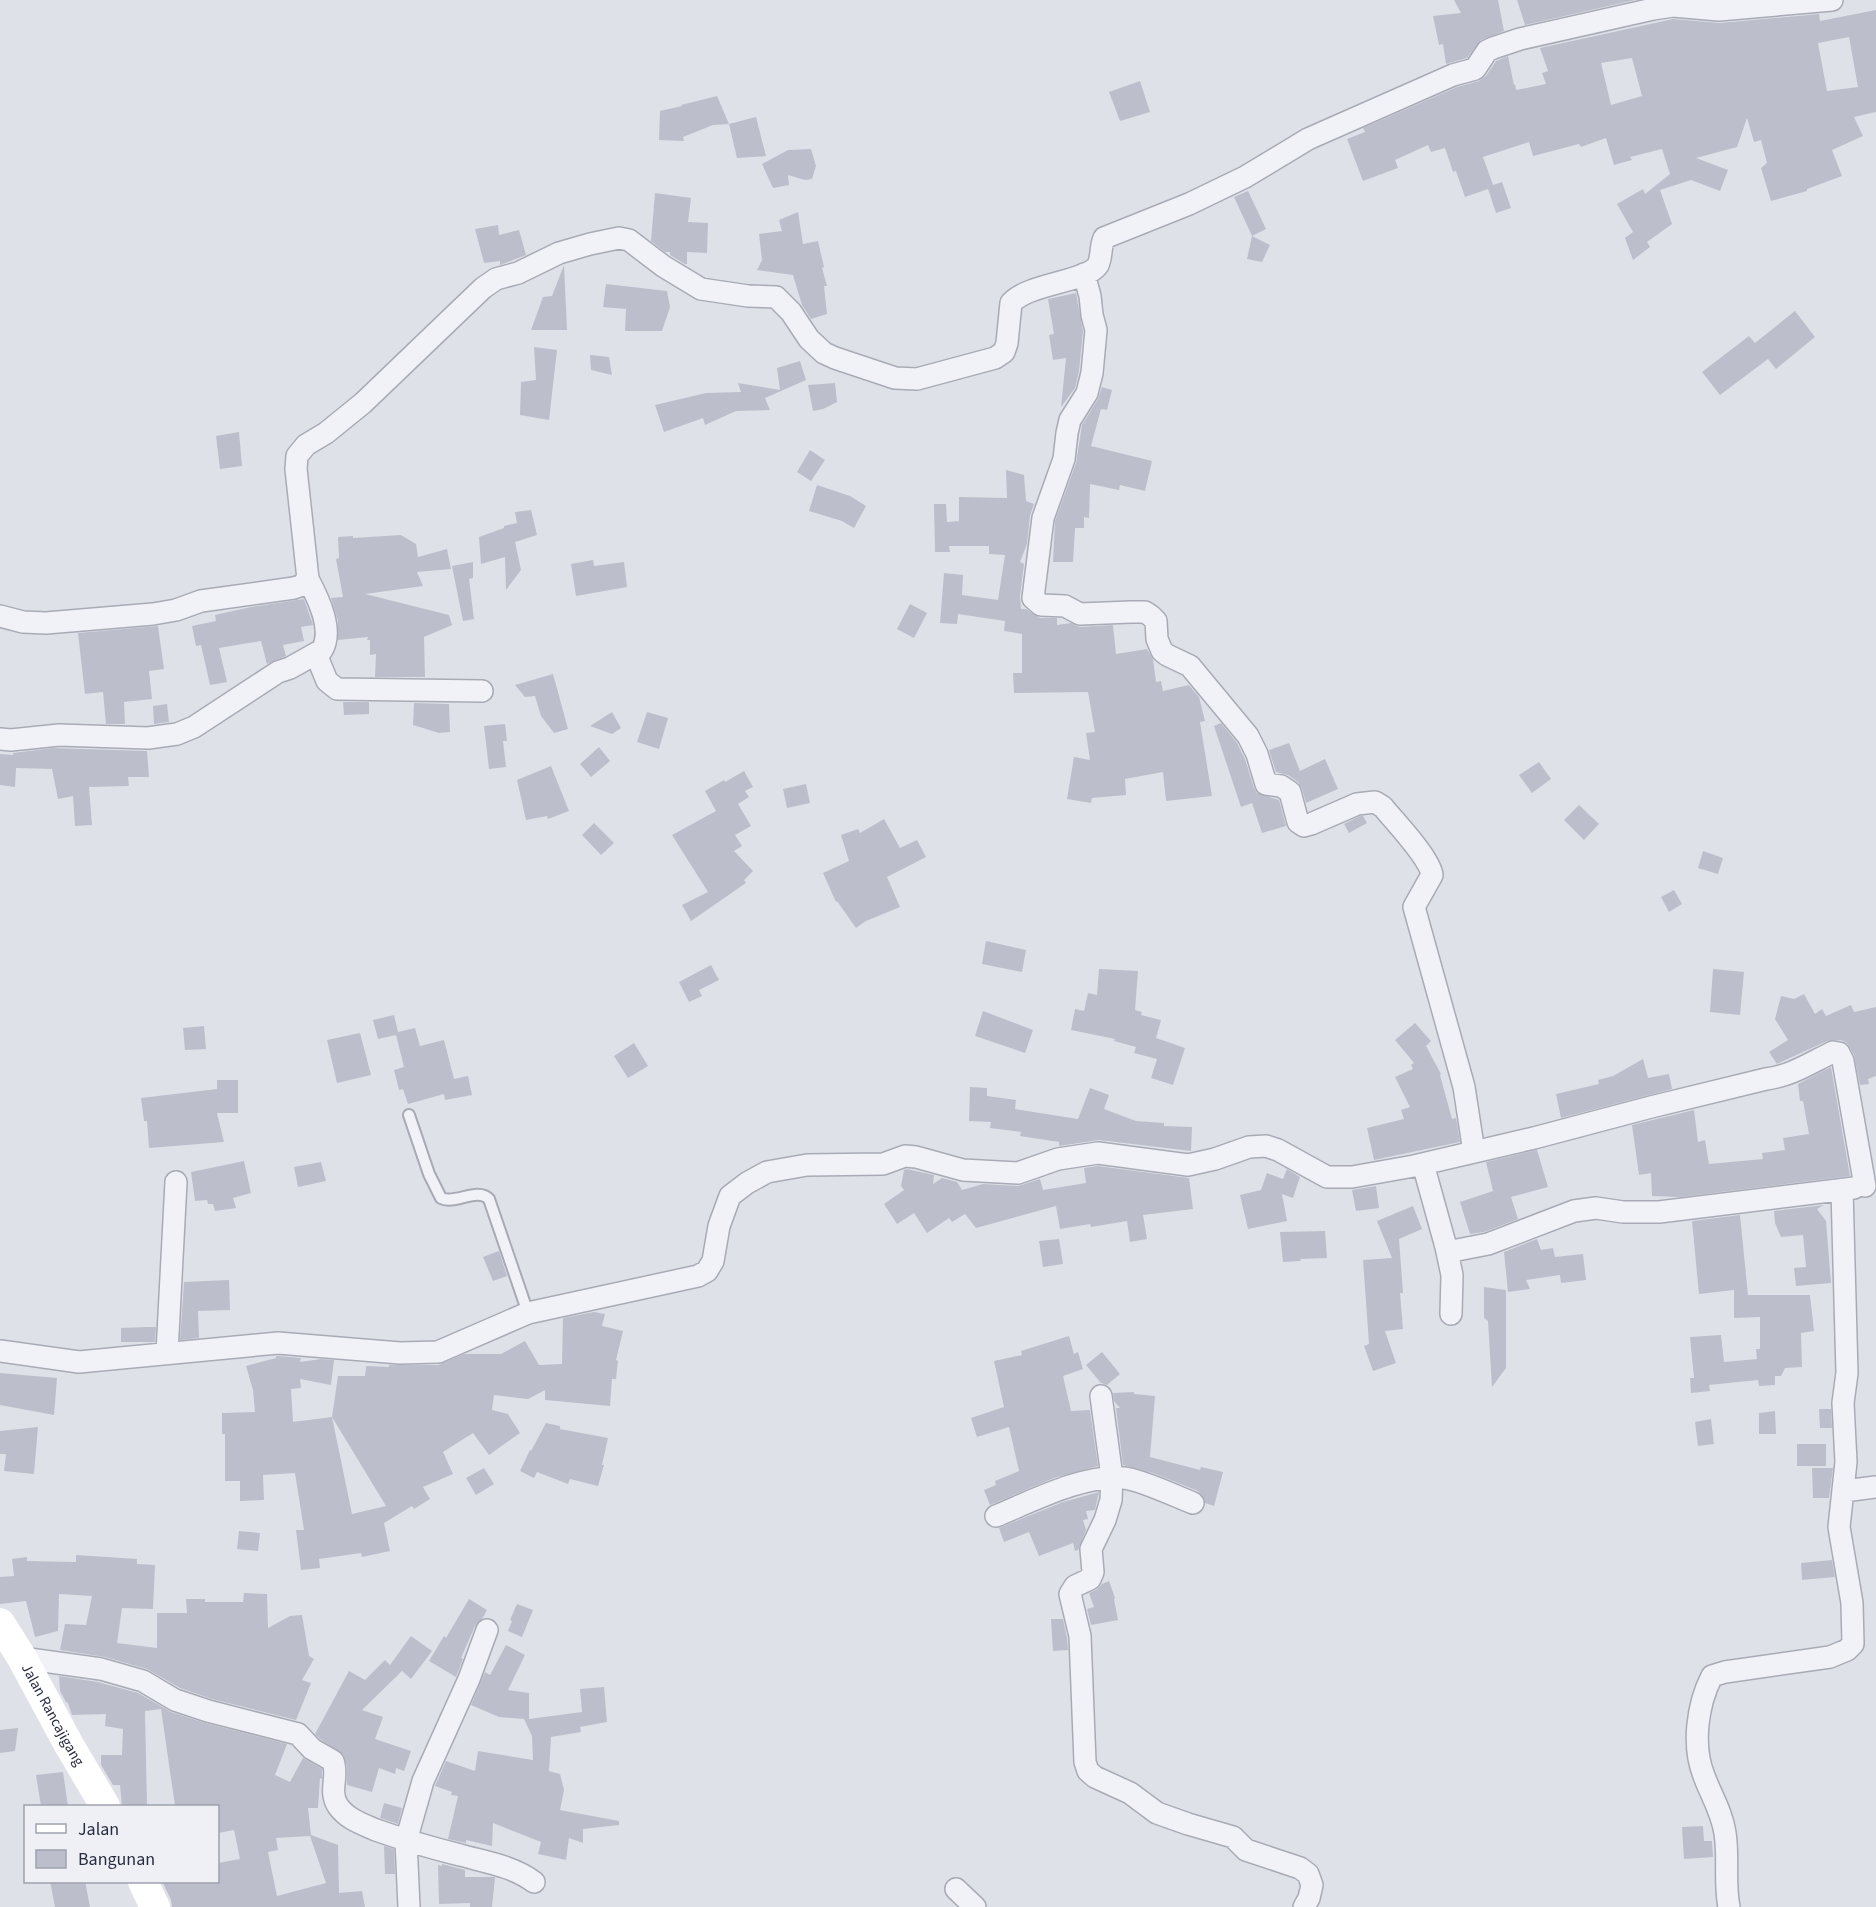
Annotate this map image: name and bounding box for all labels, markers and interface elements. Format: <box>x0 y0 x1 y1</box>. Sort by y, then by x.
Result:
street label: Jalan Rancajigang <box>16 1660 89 1771</box>
legend <box>24 1805 219 1883</box>
text: Jalan <box>78 1817 119 1842</box>
text: Bangunan <box>78 1847 155 1872</box>

